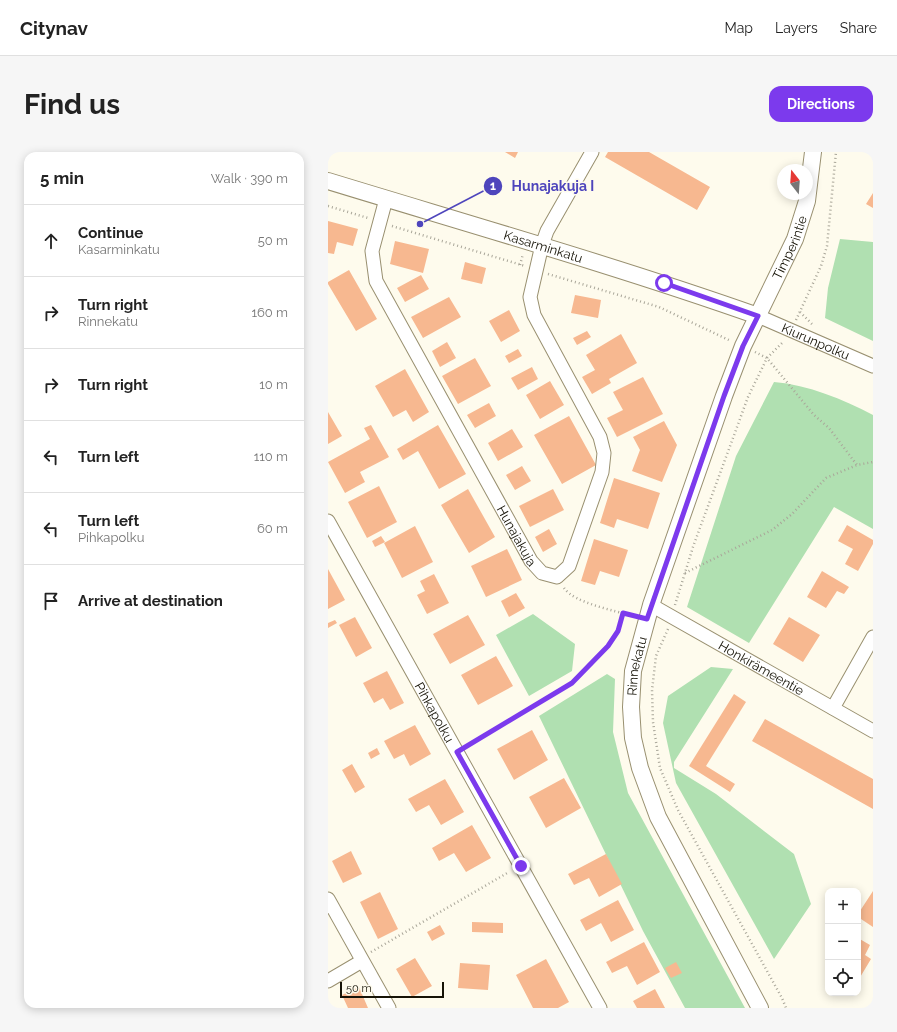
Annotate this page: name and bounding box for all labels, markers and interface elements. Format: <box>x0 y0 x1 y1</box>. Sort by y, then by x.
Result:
text: Citynav <box>20 17 88 39</box>
text: Map <box>725 20 753 36</box>
text: Layers <box>775 20 818 36</box>
text: Share <box>840 20 877 36</box>
button: Directions <box>769 86 873 122</box>
text: Find us <box>24 88 120 121</box>
north arrow <box>777 164 813 200</box>
text: 5 min <box>40 168 84 188</box>
text: Walk · 390 m <box>211 171 288 186</box>
callout: Hunajakuja I <box>483 173 602 199</box>
text: Hunajakuja I <box>512 178 594 194</box>
text: 1 <box>490 179 496 193</box>
street label: Timperintie <box>769 213 810 282</box>
text: Continue <box>78 224 143 242</box>
street label: Kasarminkatu <box>502 227 585 265</box>
icon: ahead <box>40 230 62 252</box>
text: 50 m <box>258 233 288 248</box>
text: Kasarminkatu <box>78 242 160 257</box>
route start <box>655 274 673 292</box>
text: Turn right <box>78 296 148 314</box>
icon: right <box>40 302 62 324</box>
text: 160 m <box>251 305 288 320</box>
text: Rinnekatu <box>78 314 138 329</box>
street label: Kiurunpolku <box>779 320 852 363</box>
icon: right <box>40 374 62 396</box>
text: Turn right <box>78 376 148 394</box>
text: 10 m <box>259 377 288 392</box>
icon: left <box>40 446 62 468</box>
text: Turn left <box>78 448 139 466</box>
text: 110 m <box>254 449 288 464</box>
street label: Hunajakuja <box>494 503 539 569</box>
text: Turn left <box>78 512 139 530</box>
icon: left <box>40 518 62 540</box>
text: 60 m <box>257 521 288 536</box>
text: Pihkapolku <box>78 530 144 545</box>
icon: arrive <box>40 590 62 612</box>
text: Arrive at destination <box>78 592 223 610</box>
street label: Rinnekatu <box>624 635 650 696</box>
street label: Honkirämeentie <box>716 638 807 698</box>
street label: Pihkapolku <box>412 680 458 745</box>
route end <box>512 857 530 875</box>
map controls <box>825 888 861 996</box>
button: + <box>825 888 861 924</box>
button: − <box>825 924 861 960</box>
button: locate <box>825 960 861 996</box>
scale bar <box>340 980 444 999</box>
text: 50 m <box>346 982 372 995</box>

